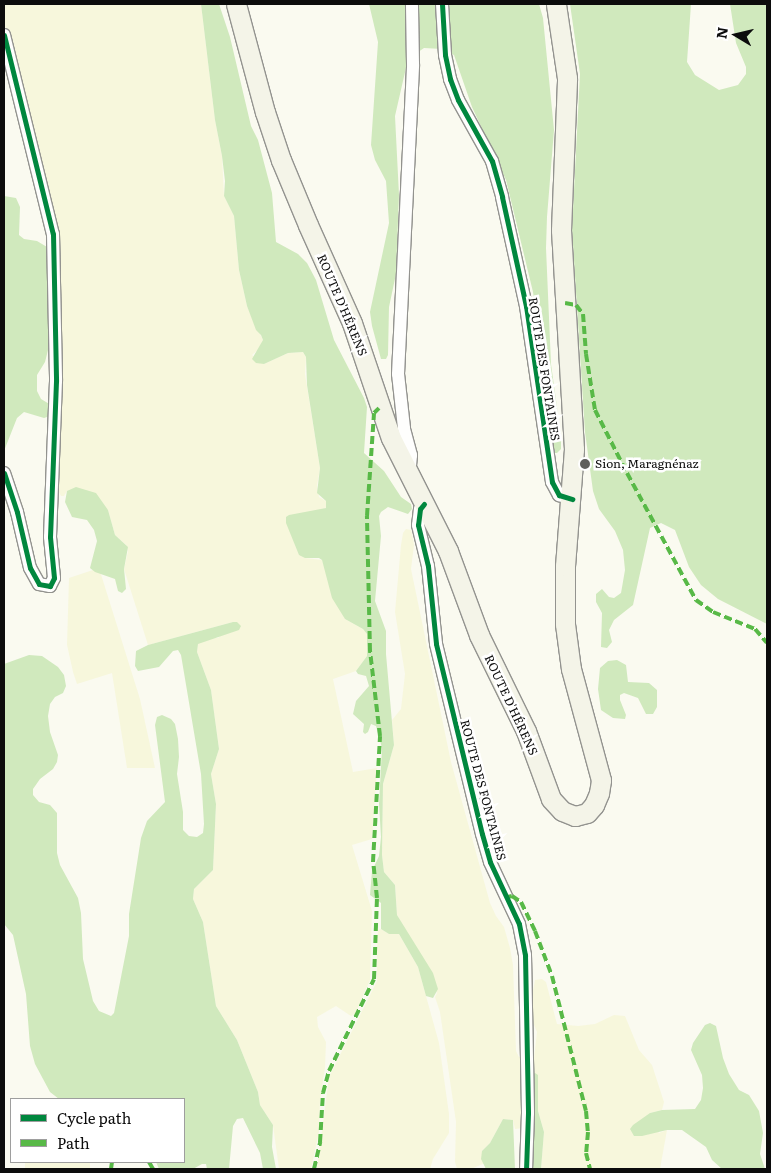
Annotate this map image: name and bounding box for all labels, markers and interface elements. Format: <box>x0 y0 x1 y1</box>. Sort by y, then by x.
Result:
north arrow <box>711 10 761 60</box>
text: N <box>710 25 732 40</box>
street label: ROUTE D'HÉRENS <box>314 252 370 358</box>
street label: ROUTE DES FONTAINES <box>526 296 562 442</box>
place label: Sion, Maragnénaz <box>595 457 699 471</box>
marker: Sion, Maragnénaz <box>579 458 591 470</box>
street label: ROUTE D'HÉRENS <box>481 653 541 757</box>
street label: ROUTE DES FONTAINES <box>457 718 509 862</box>
legend <box>10 1098 185 1163</box>
text: Cycle path <box>57 1106 131 1129</box>
text: Path <box>57 1131 90 1154</box>

